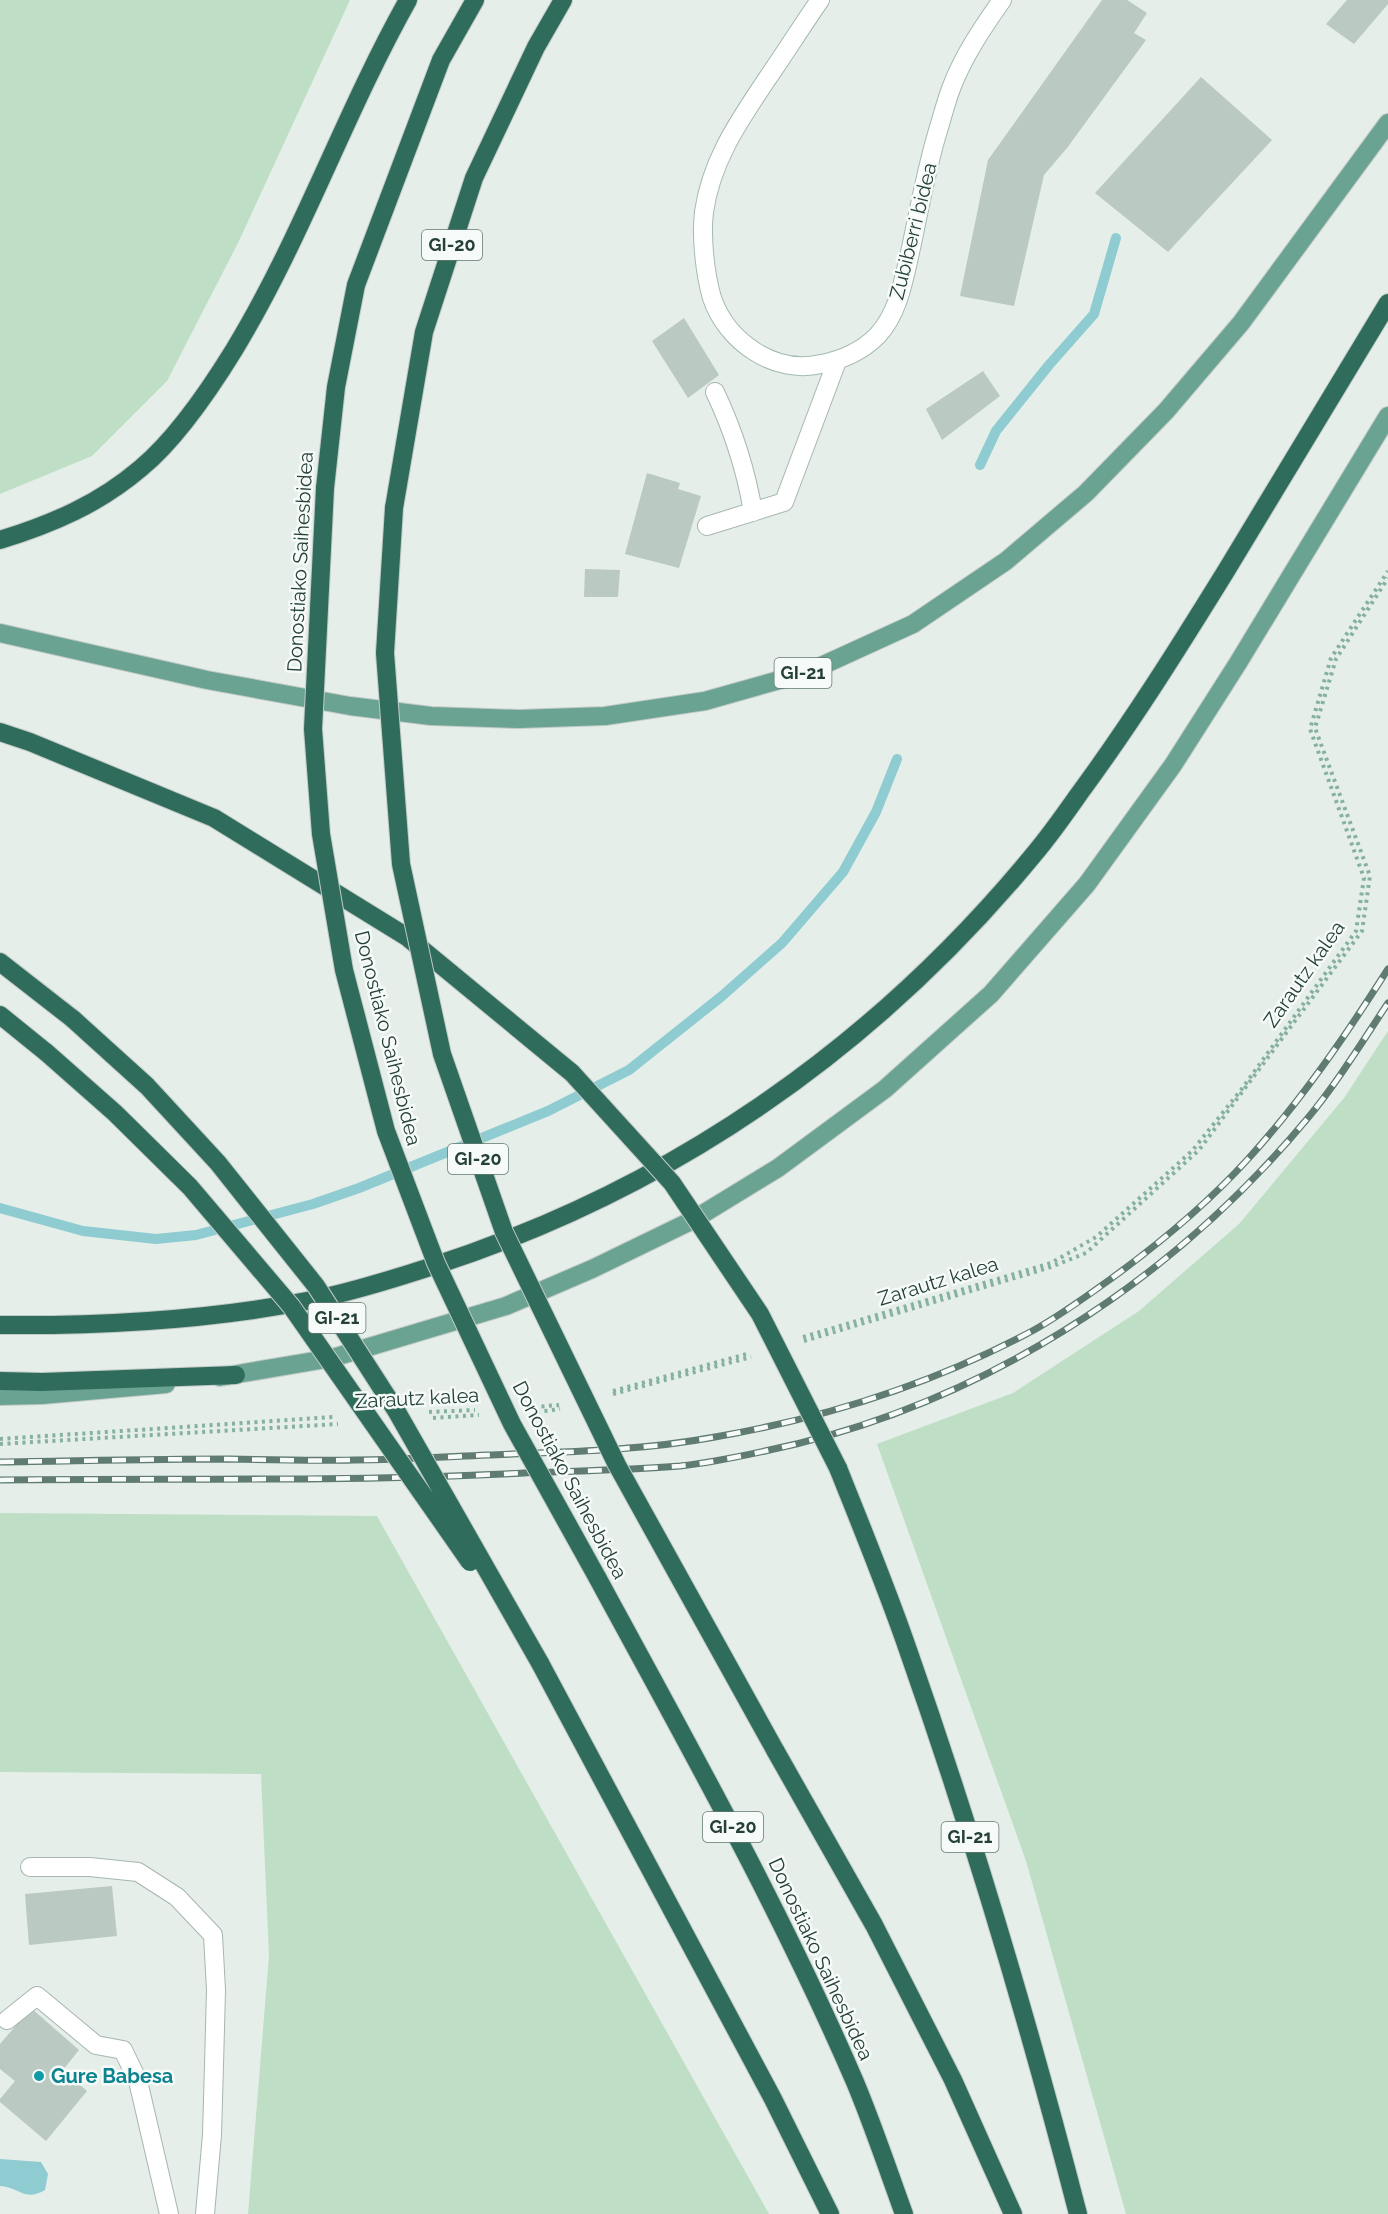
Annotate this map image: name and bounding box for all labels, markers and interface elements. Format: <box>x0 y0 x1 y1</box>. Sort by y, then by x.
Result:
street label: Zubiberri bidea <box>884 160 942 302</box>
road number: GI-20 <box>422 230 482 260</box>
street label: Donostiako Saihesbidea <box>282 451 318 673</box>
road number: GI-21 <box>774 658 832 688</box>
street label: Zarautz kalea <box>1258 916 1350 1032</box>
street label: Donostiako Saihesbidea <box>350 928 426 1148</box>
road number: GI-20 <box>448 1144 508 1174</box>
street label: Zarautz kalea <box>875 1251 1001 1311</box>
road number: GI-21 <box>308 1303 366 1333</box>
street label: Donostiako Saihesbidea <box>508 1377 632 1583</box>
street label: Zarautz kalea <box>354 1383 480 1413</box>
road number: GI-20 <box>703 1812 763 1842</box>
road number: GI-21 <box>942 1822 998 1852</box>
street label: Donostiako Saihesbidea <box>763 1854 879 2064</box>
place label: Gure Babesa <box>51 2064 173 2088</box>
marker: Gure Babesa <box>32 2069 46 2083</box>

